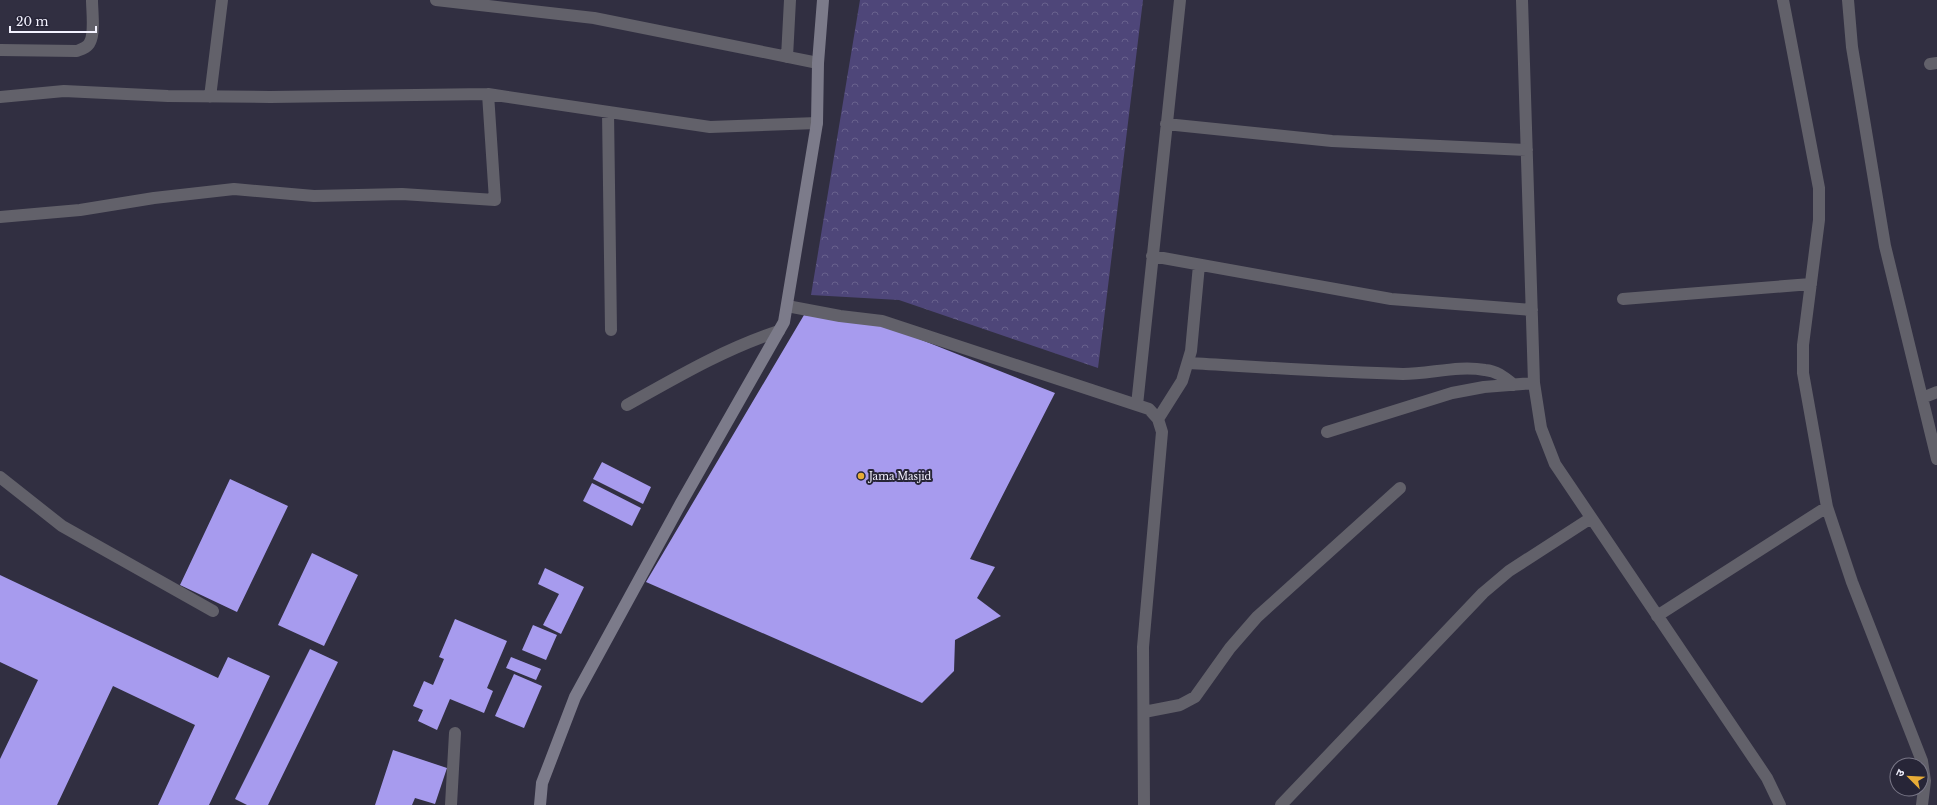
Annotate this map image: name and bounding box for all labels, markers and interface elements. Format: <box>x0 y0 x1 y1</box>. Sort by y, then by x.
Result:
scale bar <box>10 8 96 34</box>
text: 20 m <box>16 14 48 29</box>
place label: Jama Masjid <box>867 470 932 483</box>
marker: Jama Masjid <box>856 471 866 481</box>
north arrow <box>1889 757 1929 797</box>
text: उ <box>1892 767 1908 779</box>

